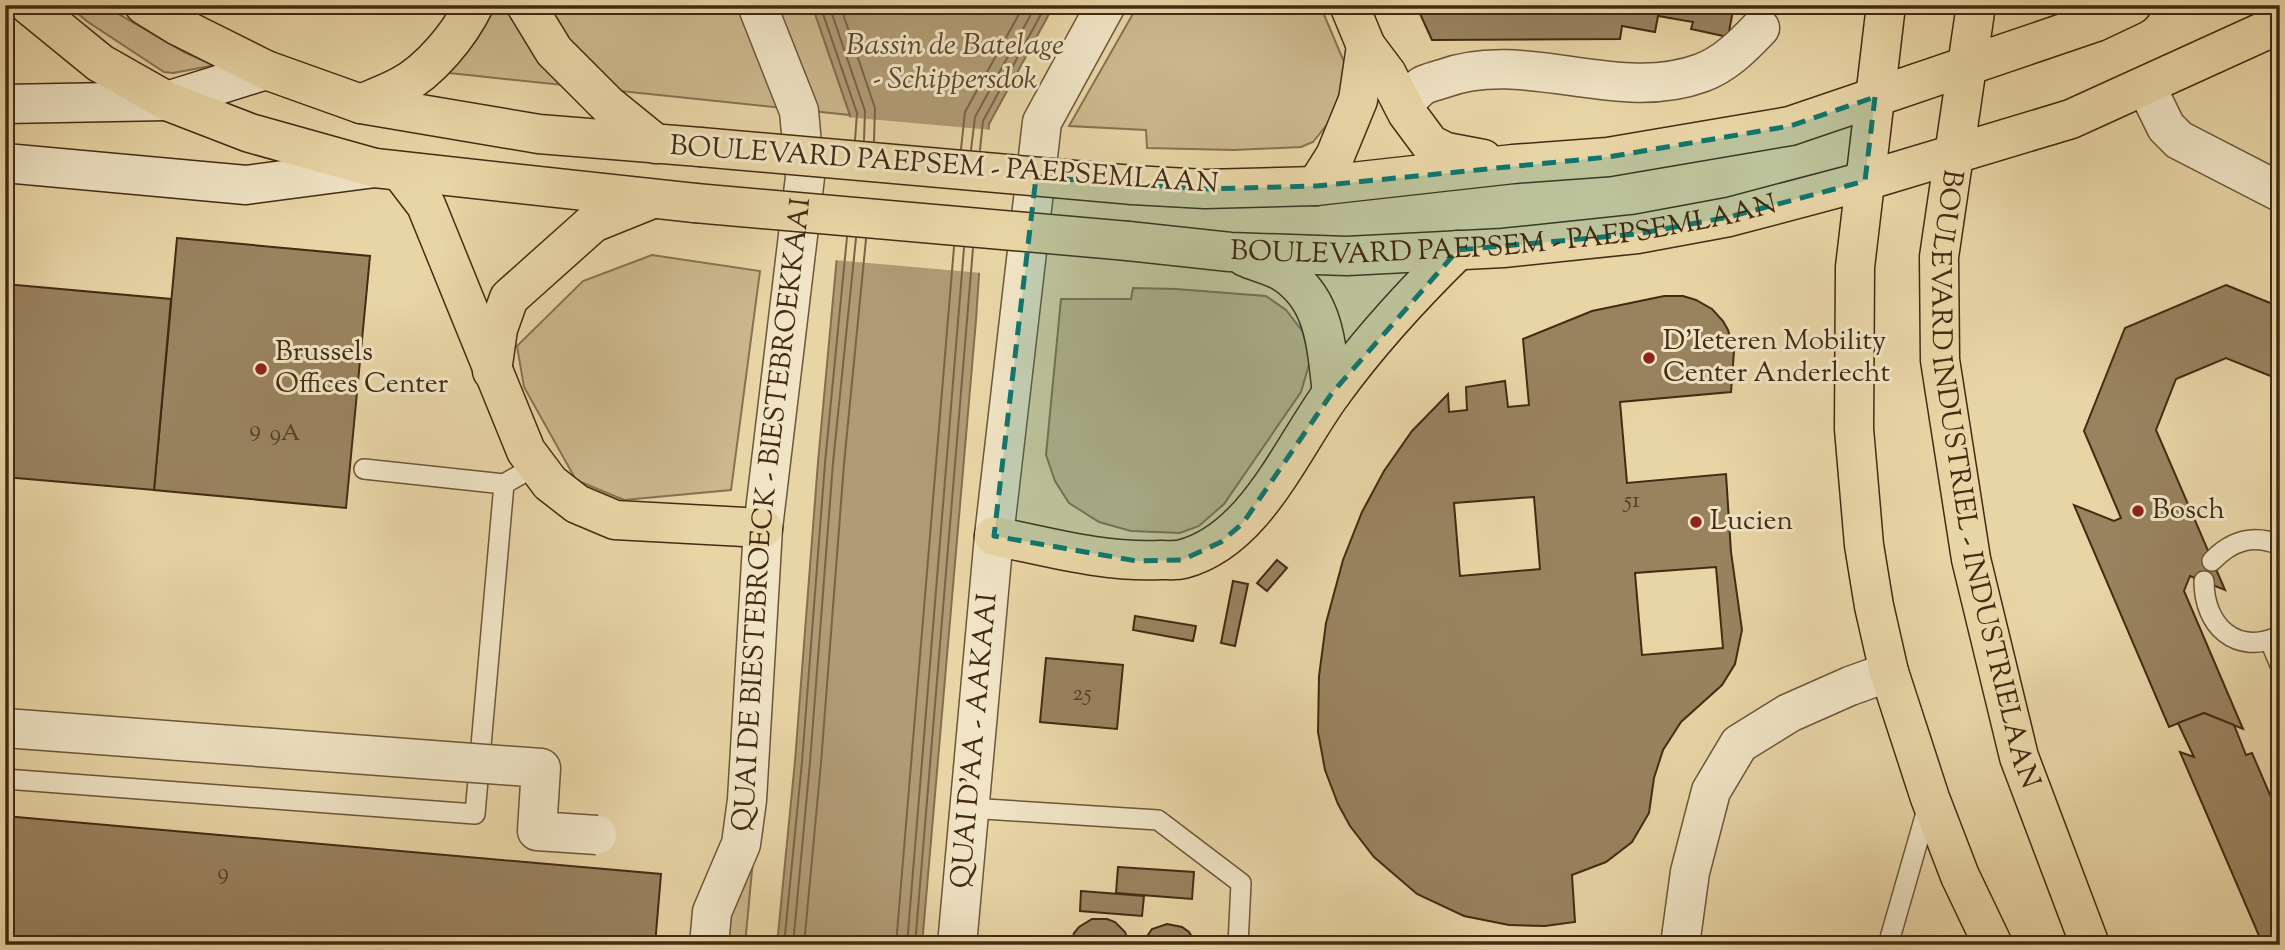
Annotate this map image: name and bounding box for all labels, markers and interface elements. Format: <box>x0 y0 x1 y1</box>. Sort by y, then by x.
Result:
water label: Bassin de Batelage - Schippersdok <box>846 25 1064 102</box>
street label: BOULEVARD PAEPSEM - PAEPSEMLAAN <box>668 127 1220 205</box>
street label: BOULEVARD INDUSTRIEL - INDUSTRIELAAN <box>1919 167 2049 795</box>
street label: BOULEVARD PAEPSEM - PAEPSEMLAAN <box>1230 185 1781 276</box>
street label: QUAI DE BIESTEBROECK - BIESTEBROEKKAAI <box>723 195 822 834</box>
place label: D'Ieteren Mobility Center Anderlecht <box>1663 322 1890 394</box>
place label: Brussels Offices Center <box>275 333 449 405</box>
marker: D'Ieteren Mobility Center Anderlecht <box>1641 350 1657 366</box>
marker: Brussels Offices Center <box>253 361 269 377</box>
house number: 9 <box>249 413 261 447</box>
house number: 9A <box>269 417 301 451</box>
house number: 51 <box>1622 484 1640 518</box>
place label: Bosch <box>2152 491 2225 531</box>
place label: Lucien <box>1710 502 1793 542</box>
marker: Bosch <box>2130 503 2146 519</box>
marker: Lucien <box>1688 514 1704 530</box>
street label: QUAI D'AA - AAKAAI <box>942 591 1009 890</box>
house number: 25 <box>1072 677 1092 711</box>
house number: 9 <box>217 856 229 890</box>

